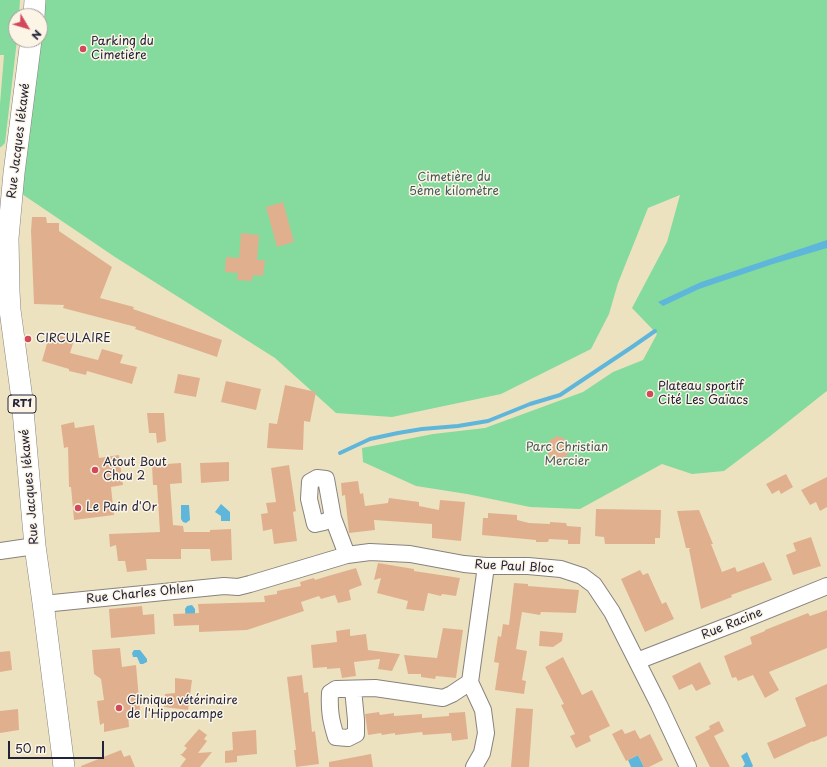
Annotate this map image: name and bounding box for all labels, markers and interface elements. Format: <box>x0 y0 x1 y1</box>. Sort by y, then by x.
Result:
north arrow <box>8 8 48 48</box>
text: N <box>28 26 46 44</box>
place label: Parking du Cimetière <box>91 35 154 63</box>
marker: Parking du Cimetière <box>78 44 88 54</box>
street label: Rue Jacques Iékawé <box>5 82 33 200</box>
park label: Cimetière du 5ème kilomètre <box>409 171 499 199</box>
place label: CIRCULAIRE <box>36 332 111 346</box>
marker: CIRCULAIRE <box>23 334 33 344</box>
place label: Plateau sportif Cité Les Gaïacs <box>658 380 748 408</box>
marker: Plateau sportif Cité Les Gaïacs <box>645 389 655 399</box>
road number: RT1 <box>8 395 36 413</box>
street label: Rue Jacques Iékawé <box>18 428 42 546</box>
park label: Parc Christian Mercier <box>526 441 608 469</box>
place label: Atout Bout Chou 2 <box>103 456 167 484</box>
marker: Atout Bout Chou 2 <box>90 465 100 475</box>
place label: Le Pain d'Or <box>86 501 157 515</box>
marker: Le Pain d'Or <box>73 503 83 513</box>
street label: Rue Paul Bloc <box>474 558 554 576</box>
street label: Rue Charles Ohlen <box>85 581 195 607</box>
street label: Rue Racine <box>699 605 765 643</box>
place label: Clinique vétérinaire de l'Hippocampe <box>127 694 238 722</box>
marker: Clinique vétérinaire de l'Hippocampe <box>114 703 124 713</box>
scale bar <box>10 733 106 759</box>
text: 50 m <box>15 739 46 757</box>

